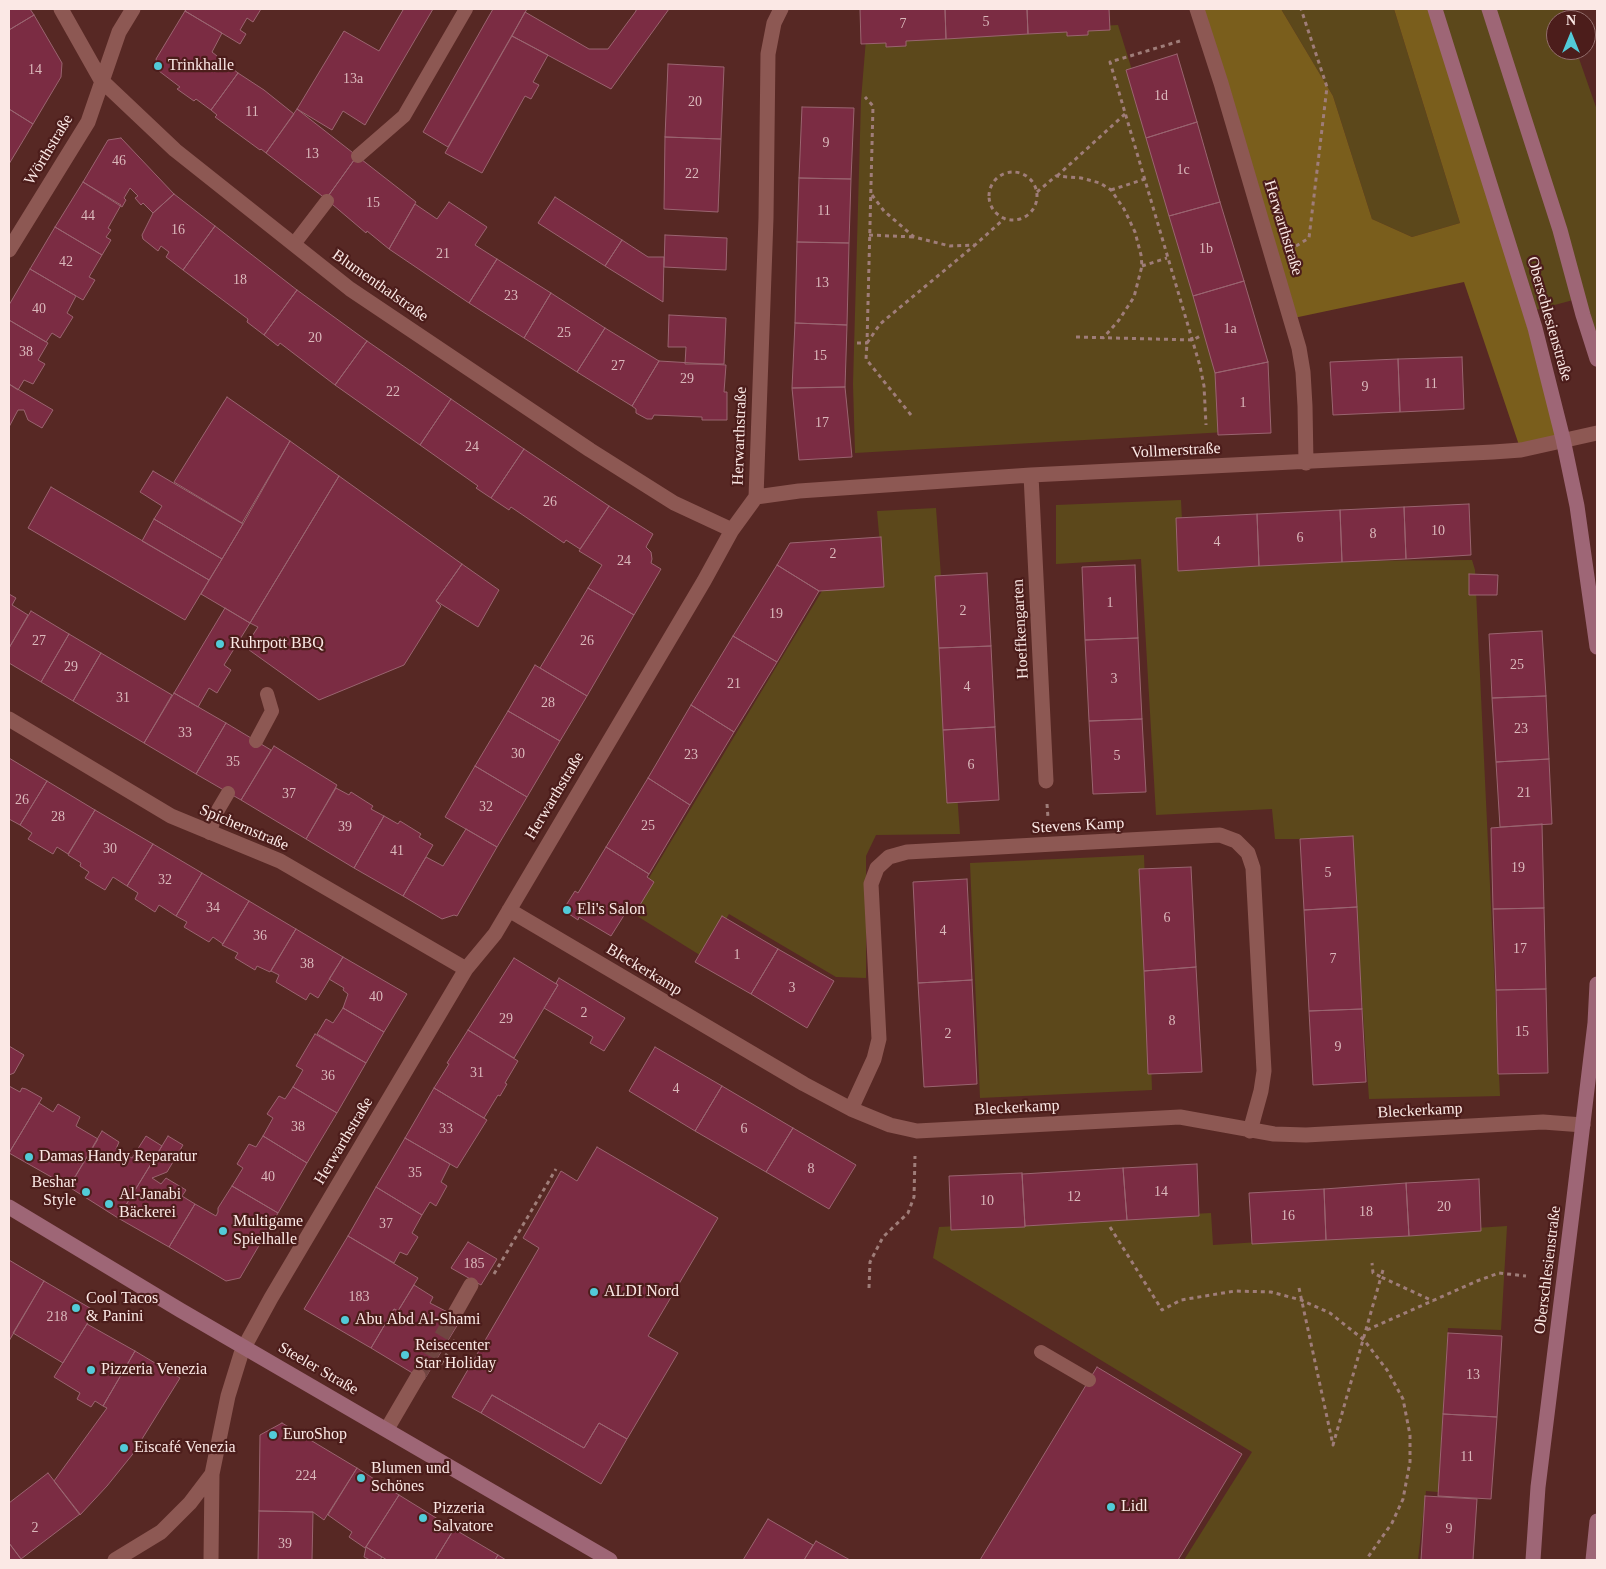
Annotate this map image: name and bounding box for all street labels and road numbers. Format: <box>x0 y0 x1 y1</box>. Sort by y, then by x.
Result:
street label: Wörthstraße <box>20 111 78 189</box>
street label: Herwarthstraße <box>1259 178 1307 278</box>
street label: Blumenthalstraße <box>328 246 432 326</box>
street label: Oberschlesienstraße <box>1522 254 1576 384</box>
street label: Herwarthstraße <box>729 386 751 486</box>
street label: Vollmerstraße <box>1131 439 1221 463</box>
street label: Hoeffkengarten <box>1009 579 1033 679</box>
street label: Herwarthstraße <box>521 749 589 843</box>
street label: Spichernstraße <box>196 801 292 855</box>
street label: Stevens Kamp <box>1031 814 1125 838</box>
street label: Bleckerkamp <box>602 940 686 1000</box>
street label: Herwarthstraße <box>310 1094 378 1188</box>
street label: Bleckerkamp <box>974 1096 1060 1120</box>
street label: Bleckerkamp <box>1377 1099 1463 1123</box>
street label: Oberschlesienstraße <box>1531 1205 1565 1335</box>
street label: Steeler Straße <box>275 1338 361 1400</box>

